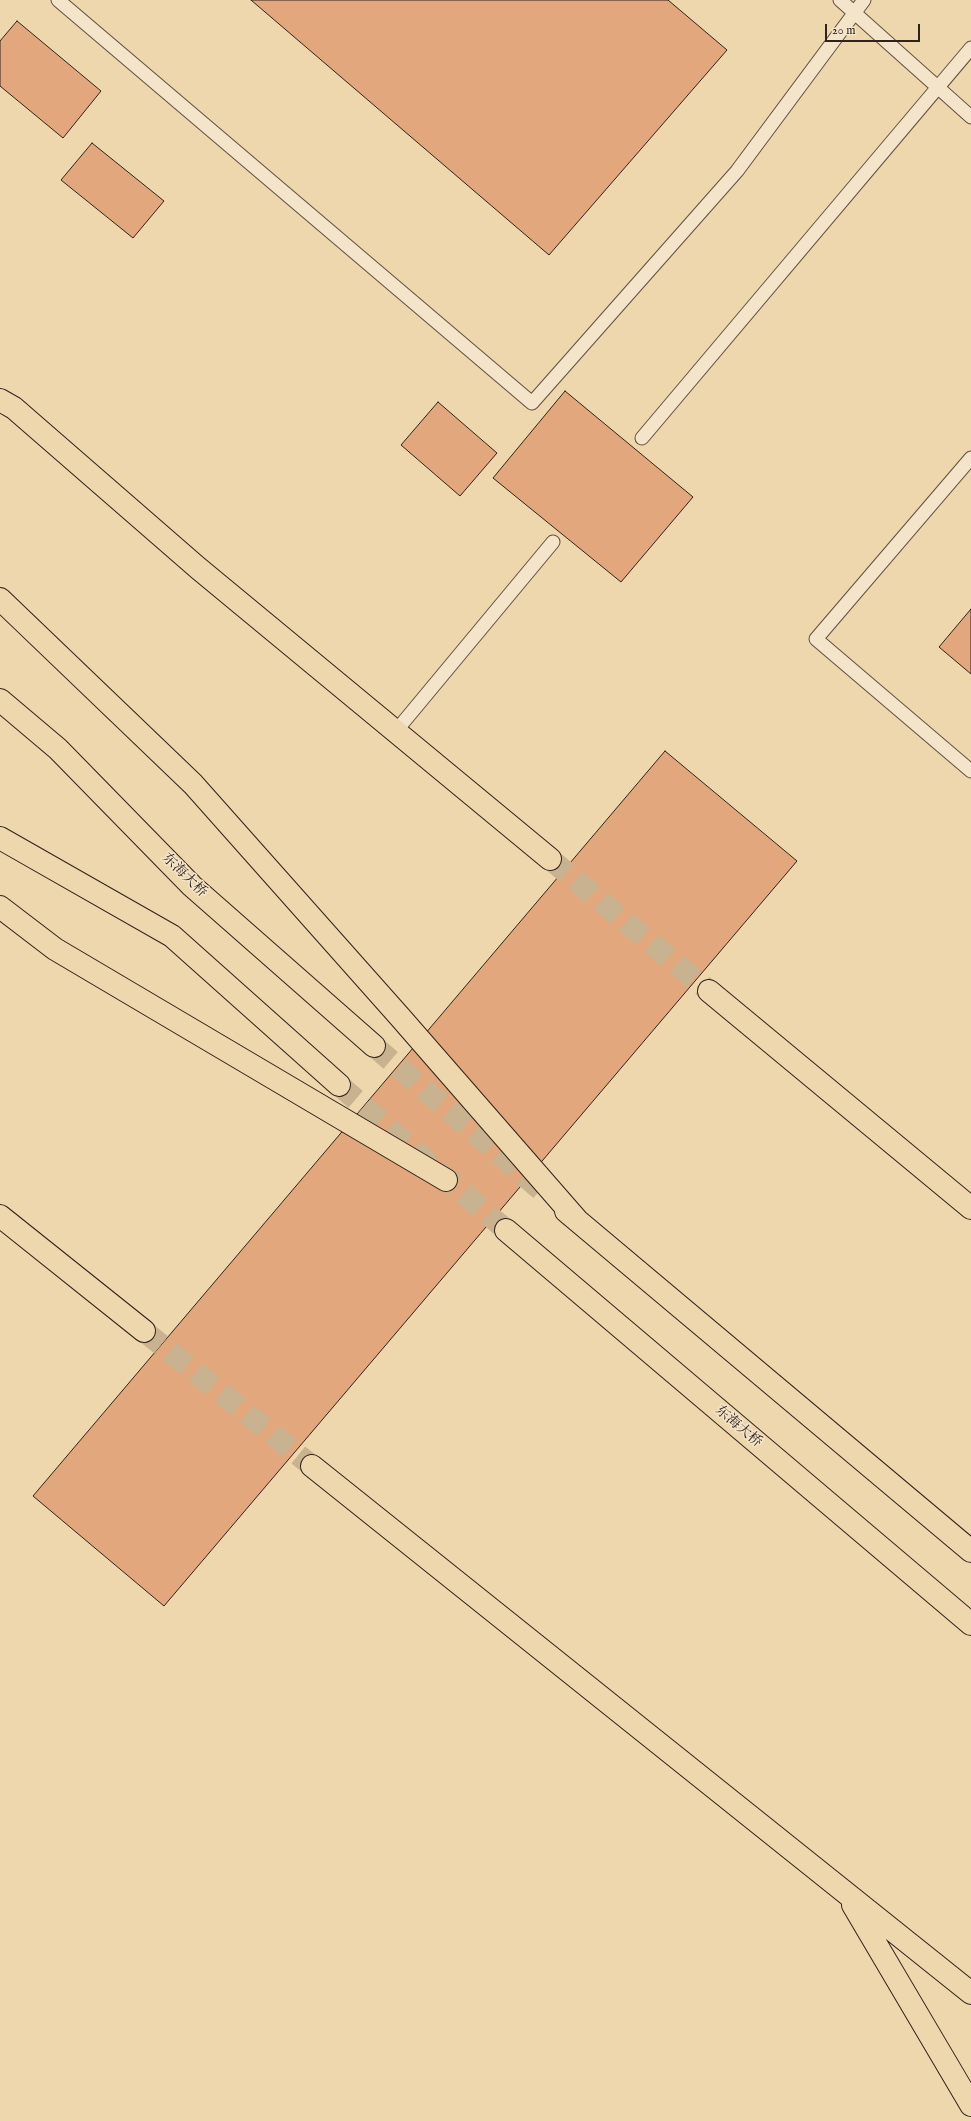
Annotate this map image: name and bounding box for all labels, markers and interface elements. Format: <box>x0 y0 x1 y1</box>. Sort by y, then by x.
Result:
scale bar <box>827 16 922 42</box>
text: 20 m <box>832 23 855 38</box>
street label: 东海大桥 <box>158 851 210 901</box>
street label: 东海大桥 <box>711 1403 765 1451</box>

